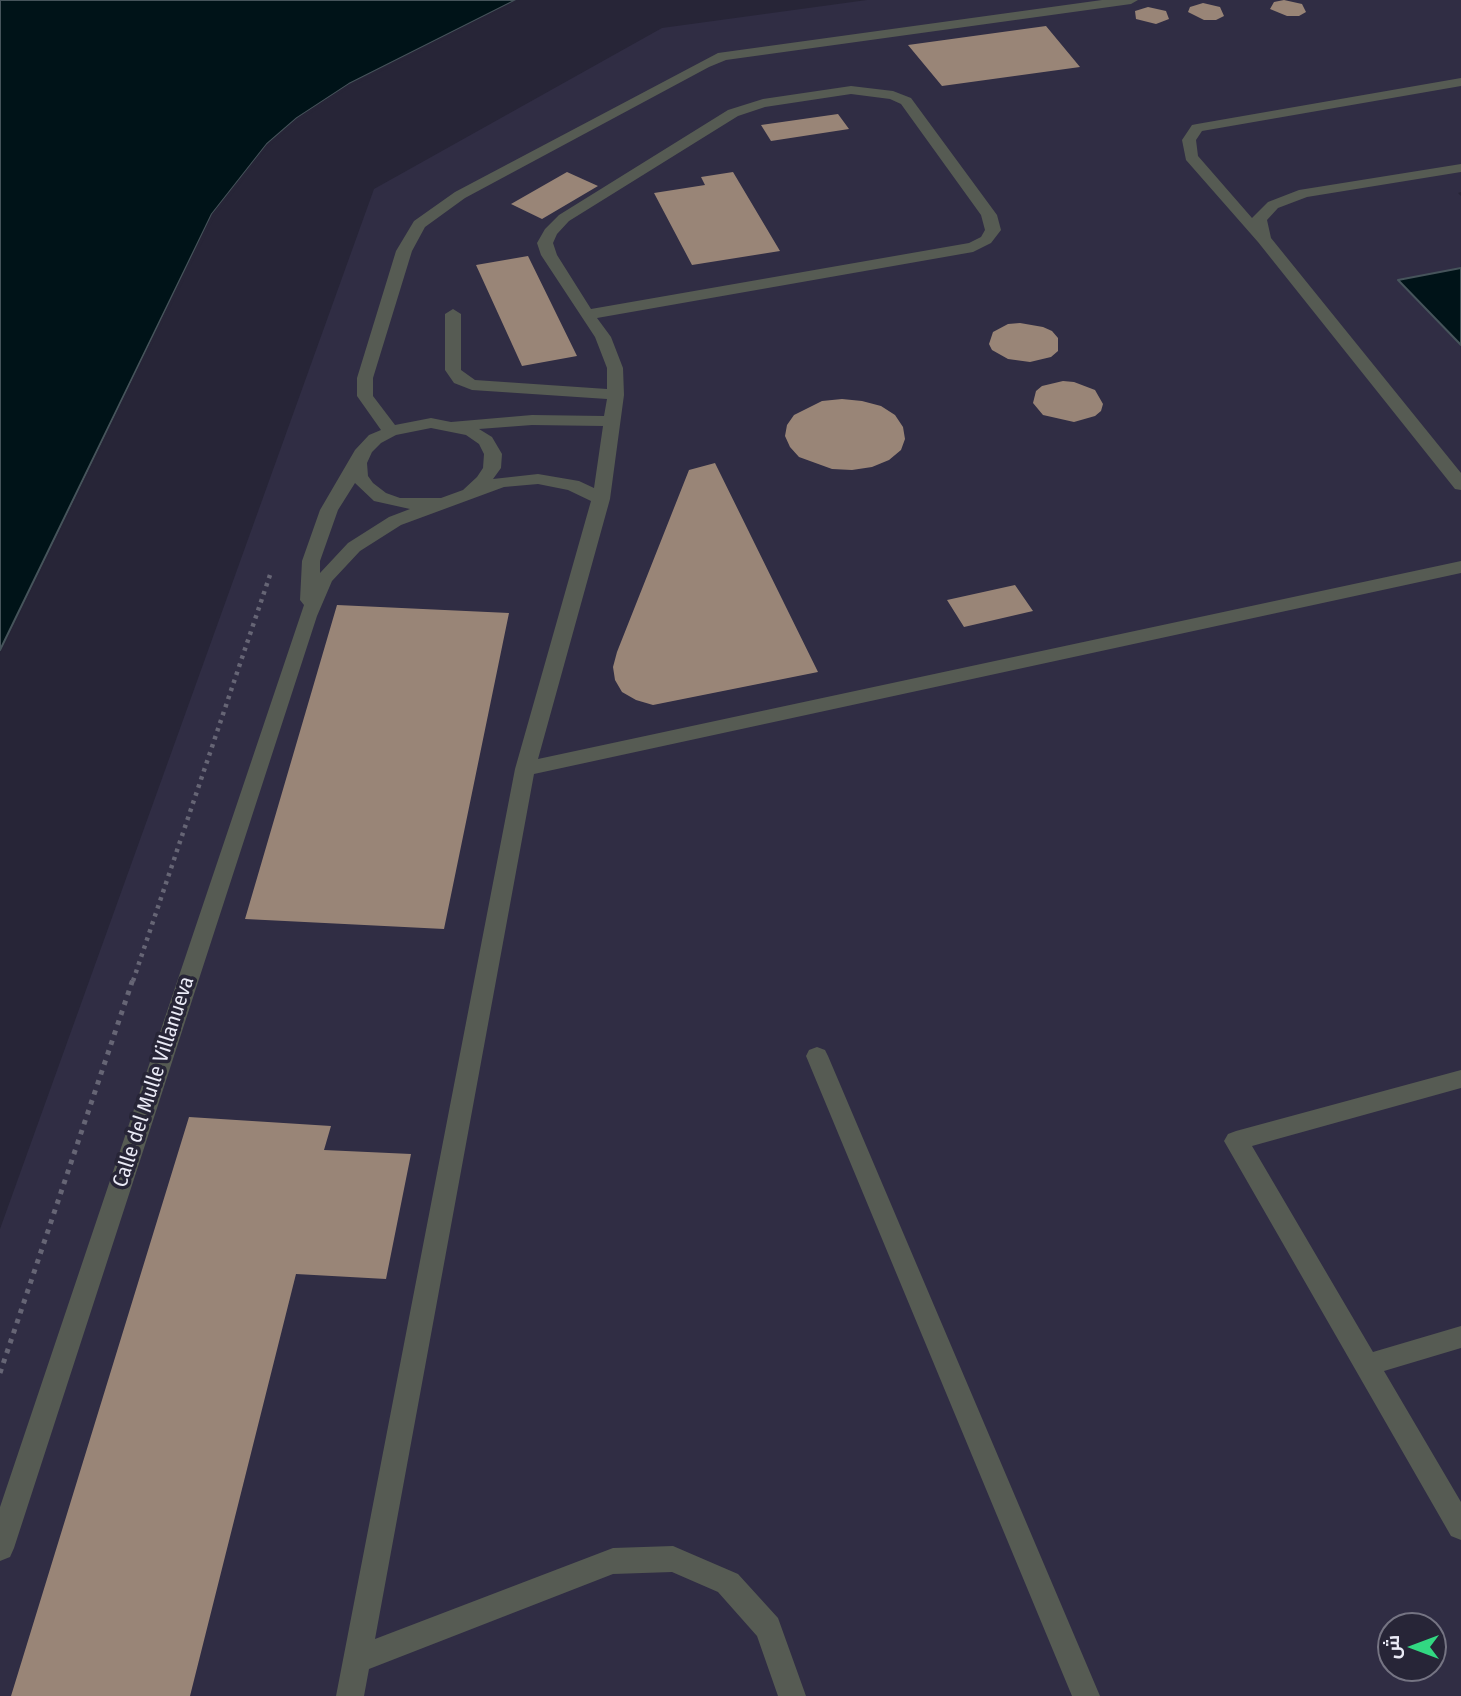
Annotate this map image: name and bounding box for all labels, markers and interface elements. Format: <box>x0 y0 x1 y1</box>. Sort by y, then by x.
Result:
street label: Calle del Mulle Villanueva <box>108 973 200 1191</box>
north arrow <box>1377 1612 1447 1682</box>
text: ش <box>1381 1635 1404 1659</box>

